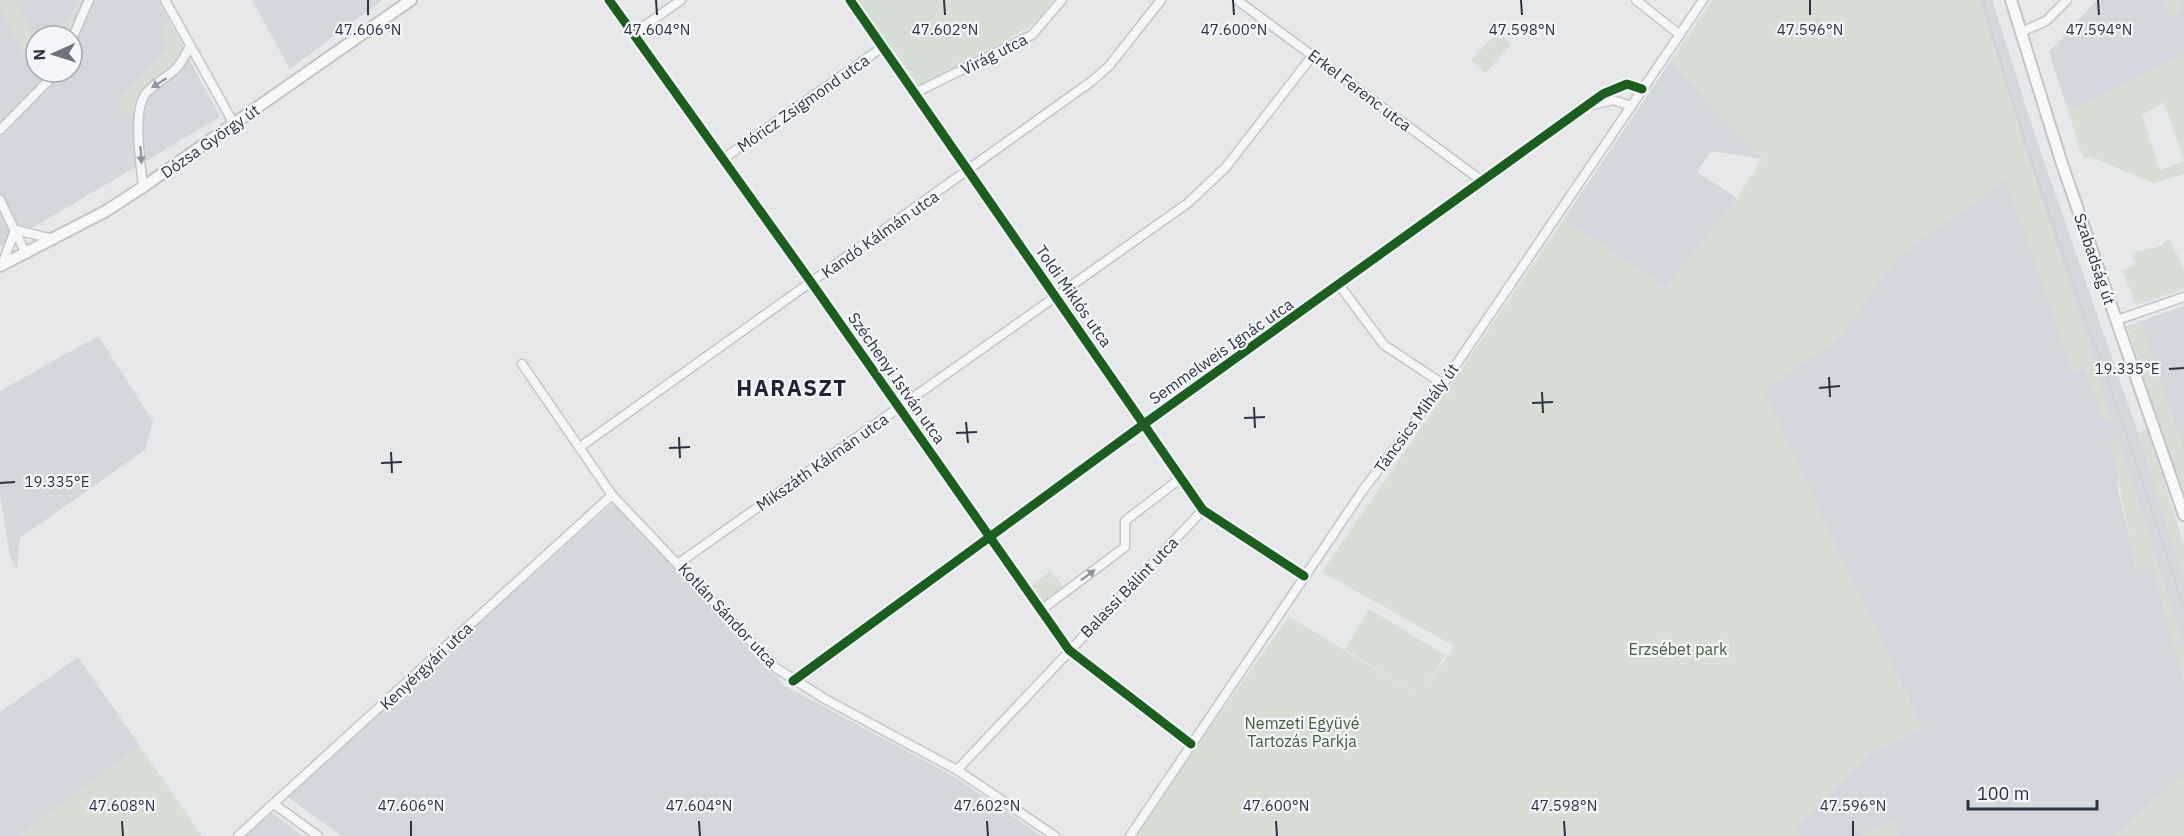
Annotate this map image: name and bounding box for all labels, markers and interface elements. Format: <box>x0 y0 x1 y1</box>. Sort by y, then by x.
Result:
text: 47.606°N <box>335 20 401 39</box>
text: 47.604°N <box>624 20 690 39</box>
text: 47.602°N <box>912 20 978 39</box>
text: 47.600°N <box>1201 20 1267 39</box>
text: 47.598°N <box>1489 20 1555 39</box>
text: 47.596°N <box>1777 20 1843 39</box>
text: 47.594°N <box>2066 20 2132 39</box>
north arrow <box>24 24 84 84</box>
street label: Virág utca <box>958 29 1031 79</box>
street label: Erkel Ferenc utca <box>1304 45 1416 136</box>
text: N <box>29 48 49 61</box>
street label: Móricz Zsigmond utca <box>733 50 873 156</box>
one-way arrow <box>151 78 167 89</box>
street label: Dózsa György út <box>157 100 263 182</box>
one-way arrow <box>136 146 145 165</box>
street label: Kandó Kálmán utca <box>817 186 943 282</box>
street label: Szabadság út <box>2070 211 2120 307</box>
street label: Toldi Miklós utca <box>1031 241 1117 351</box>
street label: Semmelweis Ignác utca <box>1145 293 1297 408</box>
street label: Széchenyi István utca <box>844 308 950 448</box>
street label: Táncsics Mihály út <box>1370 359 1462 477</box>
text: 19.335°E <box>2095 359 2159 378</box>
district label: HARASZT <box>736 373 848 402</box>
street label: Mikszáth Kálmán utca <box>752 409 892 515</box>
text: 19.335°E <box>25 472 89 491</box>
street label: Balassi Bálint utca <box>1076 532 1182 642</box>
street label: Kotlán Sándor utca <box>674 558 782 672</box>
one-way arrow <box>1081 569 1096 581</box>
street label: Kenyérgyári utca <box>376 618 477 714</box>
park label: Erzsébet park <box>1629 639 1728 659</box>
park label: Nemzeti Együvé Tartozás Parkja <box>1245 713 1360 751</box>
scale bar <box>1968 773 2097 811</box>
text: 100 m <box>1977 782 2029 805</box>
text: 47.608°N <box>89 796 155 815</box>
text: 47.606°N <box>378 796 444 815</box>
text: 47.604°N <box>666 796 732 815</box>
text: 47.602°N <box>954 796 1020 815</box>
text: 47.600°N <box>1243 796 1309 815</box>
text: 47.598°N <box>1531 796 1597 815</box>
text: 47.596°N <box>1820 796 1886 815</box>

